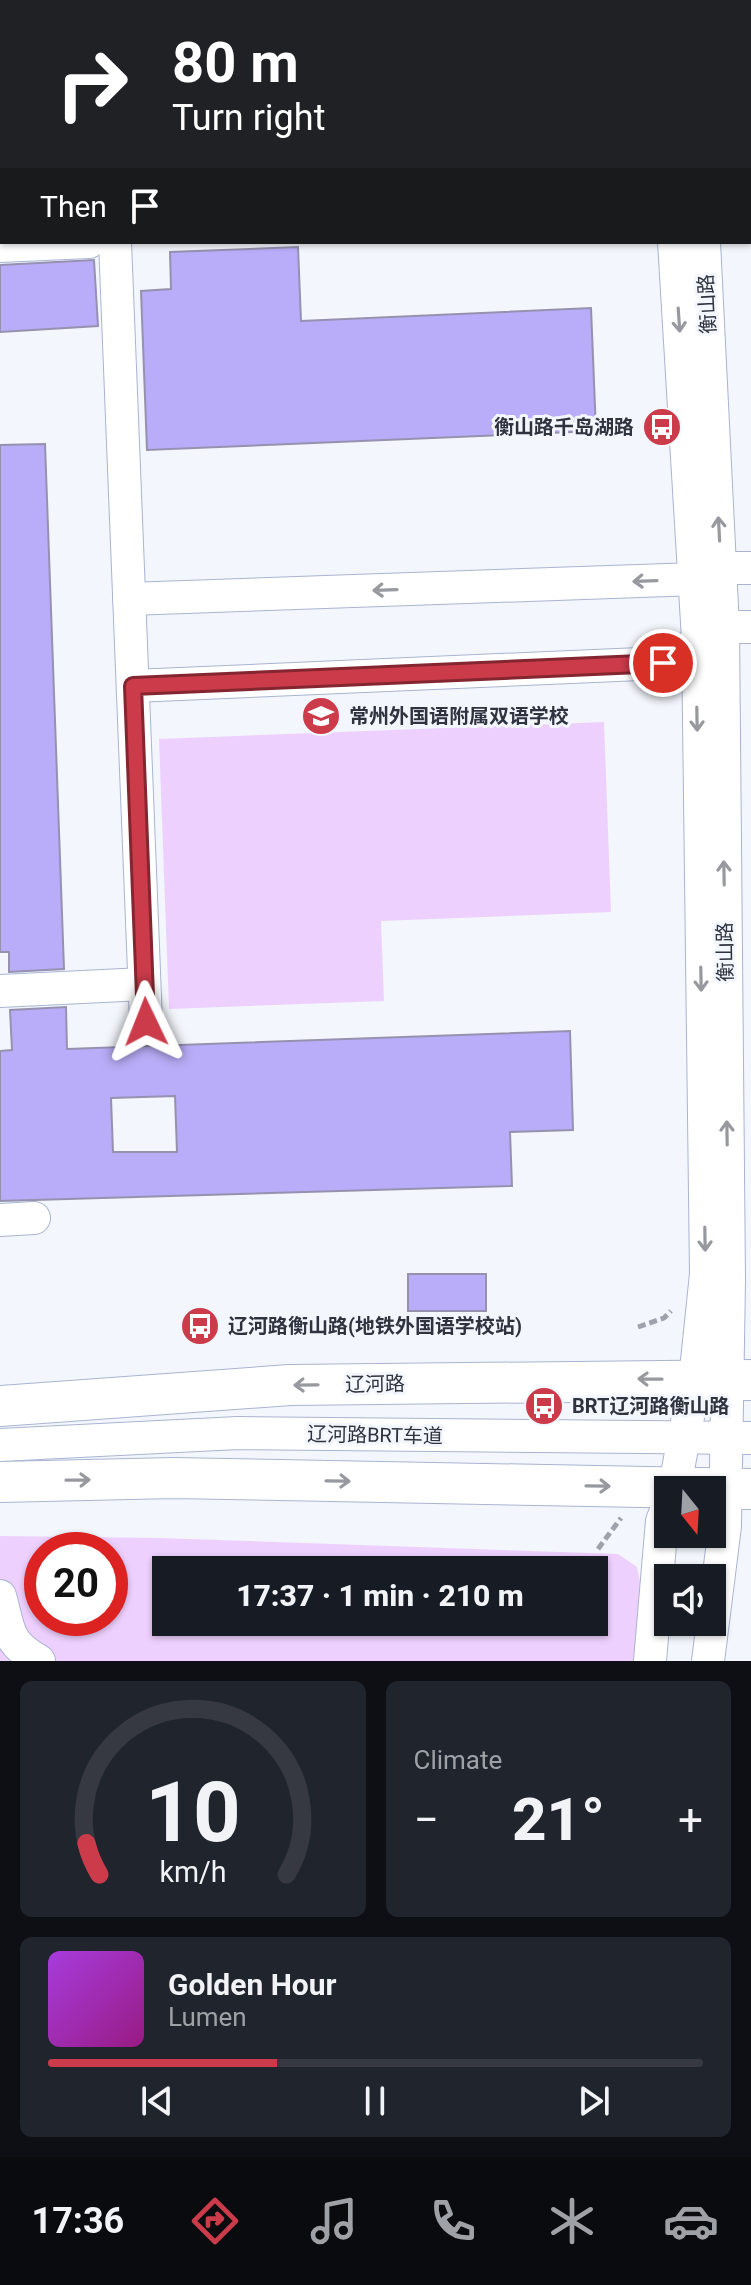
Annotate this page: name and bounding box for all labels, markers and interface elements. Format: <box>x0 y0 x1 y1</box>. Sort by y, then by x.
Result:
text: 80 m <box>172 30 299 96</box>
icon: right <box>40 32 144 136</box>
text: Turn right <box>172 97 325 139</box>
icon: arrive <box>123 184 167 228</box>
text: Then <box>40 189 107 224</box>
street label: 衡山路 <box>693 273 721 335</box>
one-way arrow <box>672 306 687 333</box>
bus stop icon: 衡山路千岛湖路 <box>641 406 683 448</box>
place label: 衡山路千岛湖路 <box>494 415 634 439</box>
one-way arrow <box>711 516 726 543</box>
one-way arrow <box>632 573 659 588</box>
one-way arrow <box>372 583 399 598</box>
pin <box>629 629 697 697</box>
icon: arrive <box>641 641 685 685</box>
school or university icon: 常州外国语附属双语学校 <box>300 695 342 737</box>
place label: 常州外国语附属双语学校 <box>349 704 569 728</box>
one-way arrow <box>689 705 704 732</box>
one-way arrow <box>716 860 732 887</box>
street label: 衡山路 <box>712 922 738 982</box>
one-way arrow <box>693 965 709 992</box>
position arrow <box>104 980 188 1064</box>
one-way arrow <box>720 1120 735 1147</box>
one-way arrow <box>697 1225 713 1252</box>
bus stop icon: 辽河路衡山路(地铁外国语学校站) <box>179 1305 221 1347</box>
place label: 辽河路衡山路(地铁外国语学校站) <box>228 1314 522 1338</box>
street label: 辽河路 <box>345 1371 405 1397</box>
one-way arrow <box>637 1372 664 1387</box>
one-way arrow <box>293 1377 320 1393</box>
bus stop icon: BRT辽河路衡山路 <box>523 1385 565 1427</box>
place label: BRT辽河路衡山路 <box>572 1394 729 1418</box>
street label: 辽河路BRT车道 <box>307 1422 443 1448</box>
one-way arrow <box>64 1472 91 1487</box>
one-way arrow <box>324 1473 351 1489</box>
north arrow <box>654 1476 726 1548</box>
map controls <box>654 1476 726 1636</box>
one-way arrow <box>584 1478 611 1494</box>
speed limit sign: 20 <box>24 1532 128 1636</box>
button: sound <box>654 1564 726 1636</box>
text: 17:37 · 1 min · 210 m <box>236 1578 524 1613</box>
text: Climate <box>414 1745 502 1775</box>
text: 10 <box>145 1764 240 1861</box>
text: 21° <box>512 1784 605 1855</box>
text: − <box>414 1794 439 1846</box>
text: + <box>678 1794 703 1846</box>
text: km/h <box>159 1855 226 1889</box>
text: Golden Hour <box>168 1967 337 2002</box>
text: Lumen <box>168 2002 247 2032</box>
icon: previous <box>135 2079 179 2123</box>
icon: pause <box>353 2079 397 2123</box>
icon: next <box>572 2079 616 2123</box>
icon: directions <box>187 2193 243 2249</box>
icon: music <box>306 2193 362 2249</box>
icon: phone <box>425 2193 481 2249</box>
icon: climate <box>544 2193 600 2249</box>
icon: car <box>663 2193 719 2249</box>
text: 17:36 <box>32 2200 124 2242</box>

